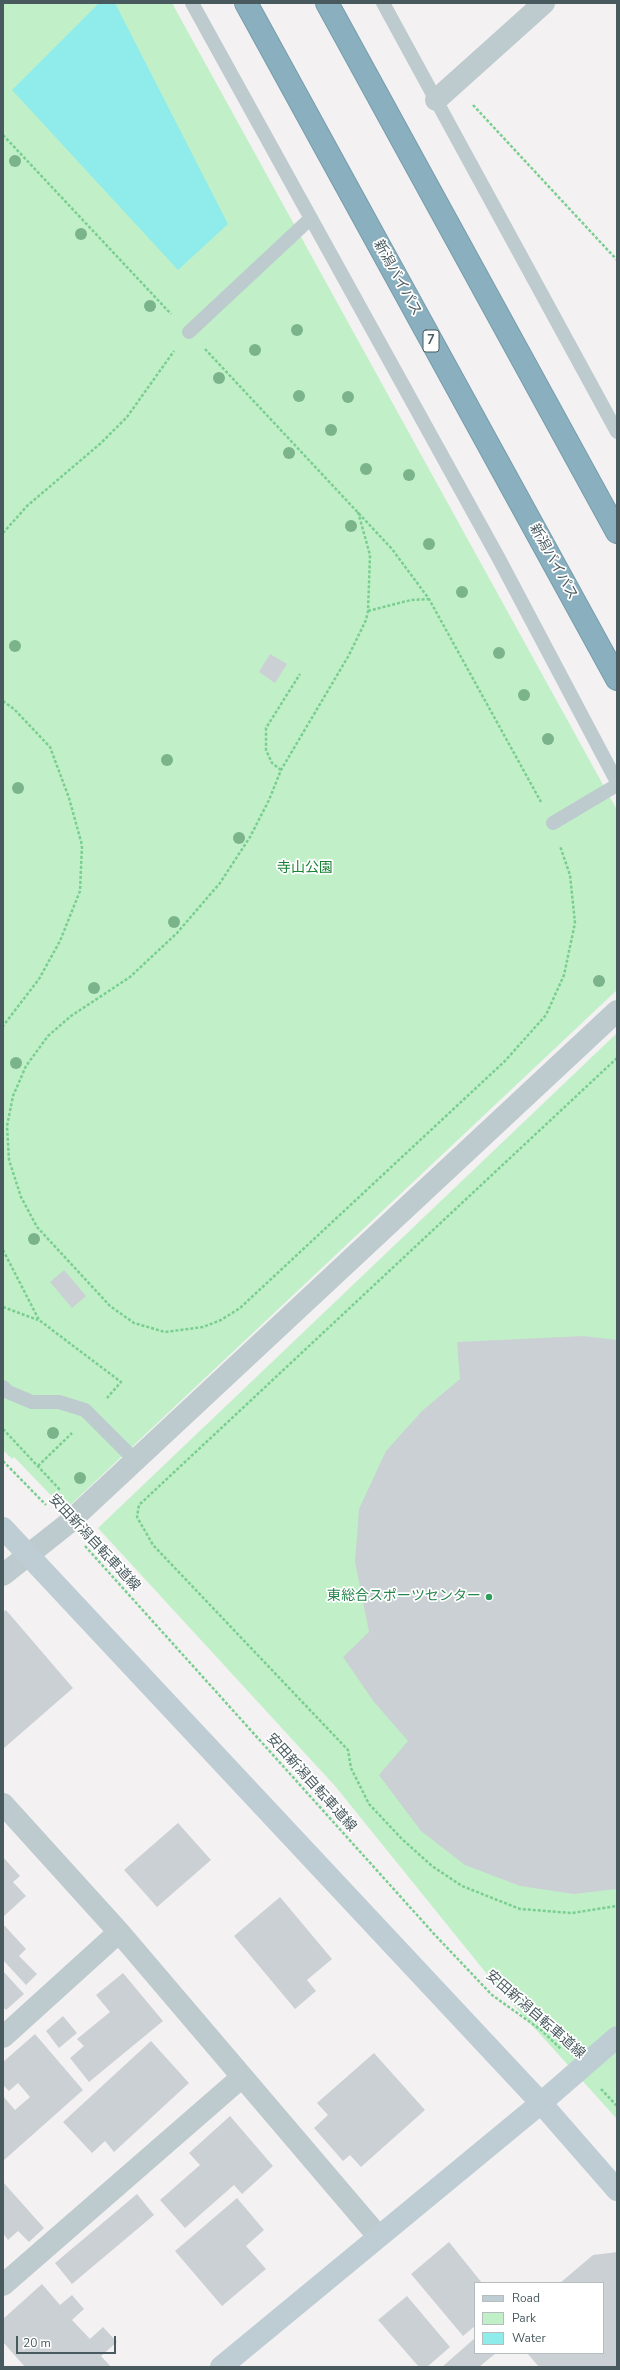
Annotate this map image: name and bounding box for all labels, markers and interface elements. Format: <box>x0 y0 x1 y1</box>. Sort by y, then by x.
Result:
street label: 新潟バイパス <box>369 237 425 319</box>
road number: 7 <box>423 330 439 352</box>
street label: 新潟バイパス <box>525 521 581 603</box>
park label: 寺山公園 <box>277 861 333 877</box>
street label: 安田新潟自転車道線 <box>45 1491 143 1595</box>
place label: 東総合スポーツセンター <box>327 1589 481 1605</box>
marker: 東総合スポーツセンター <box>484 1592 494 1602</box>
street label: 安田新潟自転車道線 <box>263 1731 359 1835</box>
street label: 安田新潟自転車道線 <box>482 1967 588 2063</box>
legend <box>474 2282 604 2354</box>
text: Road <box>512 2290 540 2306</box>
text: Park <box>512 2310 536 2326</box>
scale bar <box>18 2328 118 2354</box>
text: Water <box>512 2330 546 2346</box>
text: 20 m <box>23 2335 51 2351</box>

